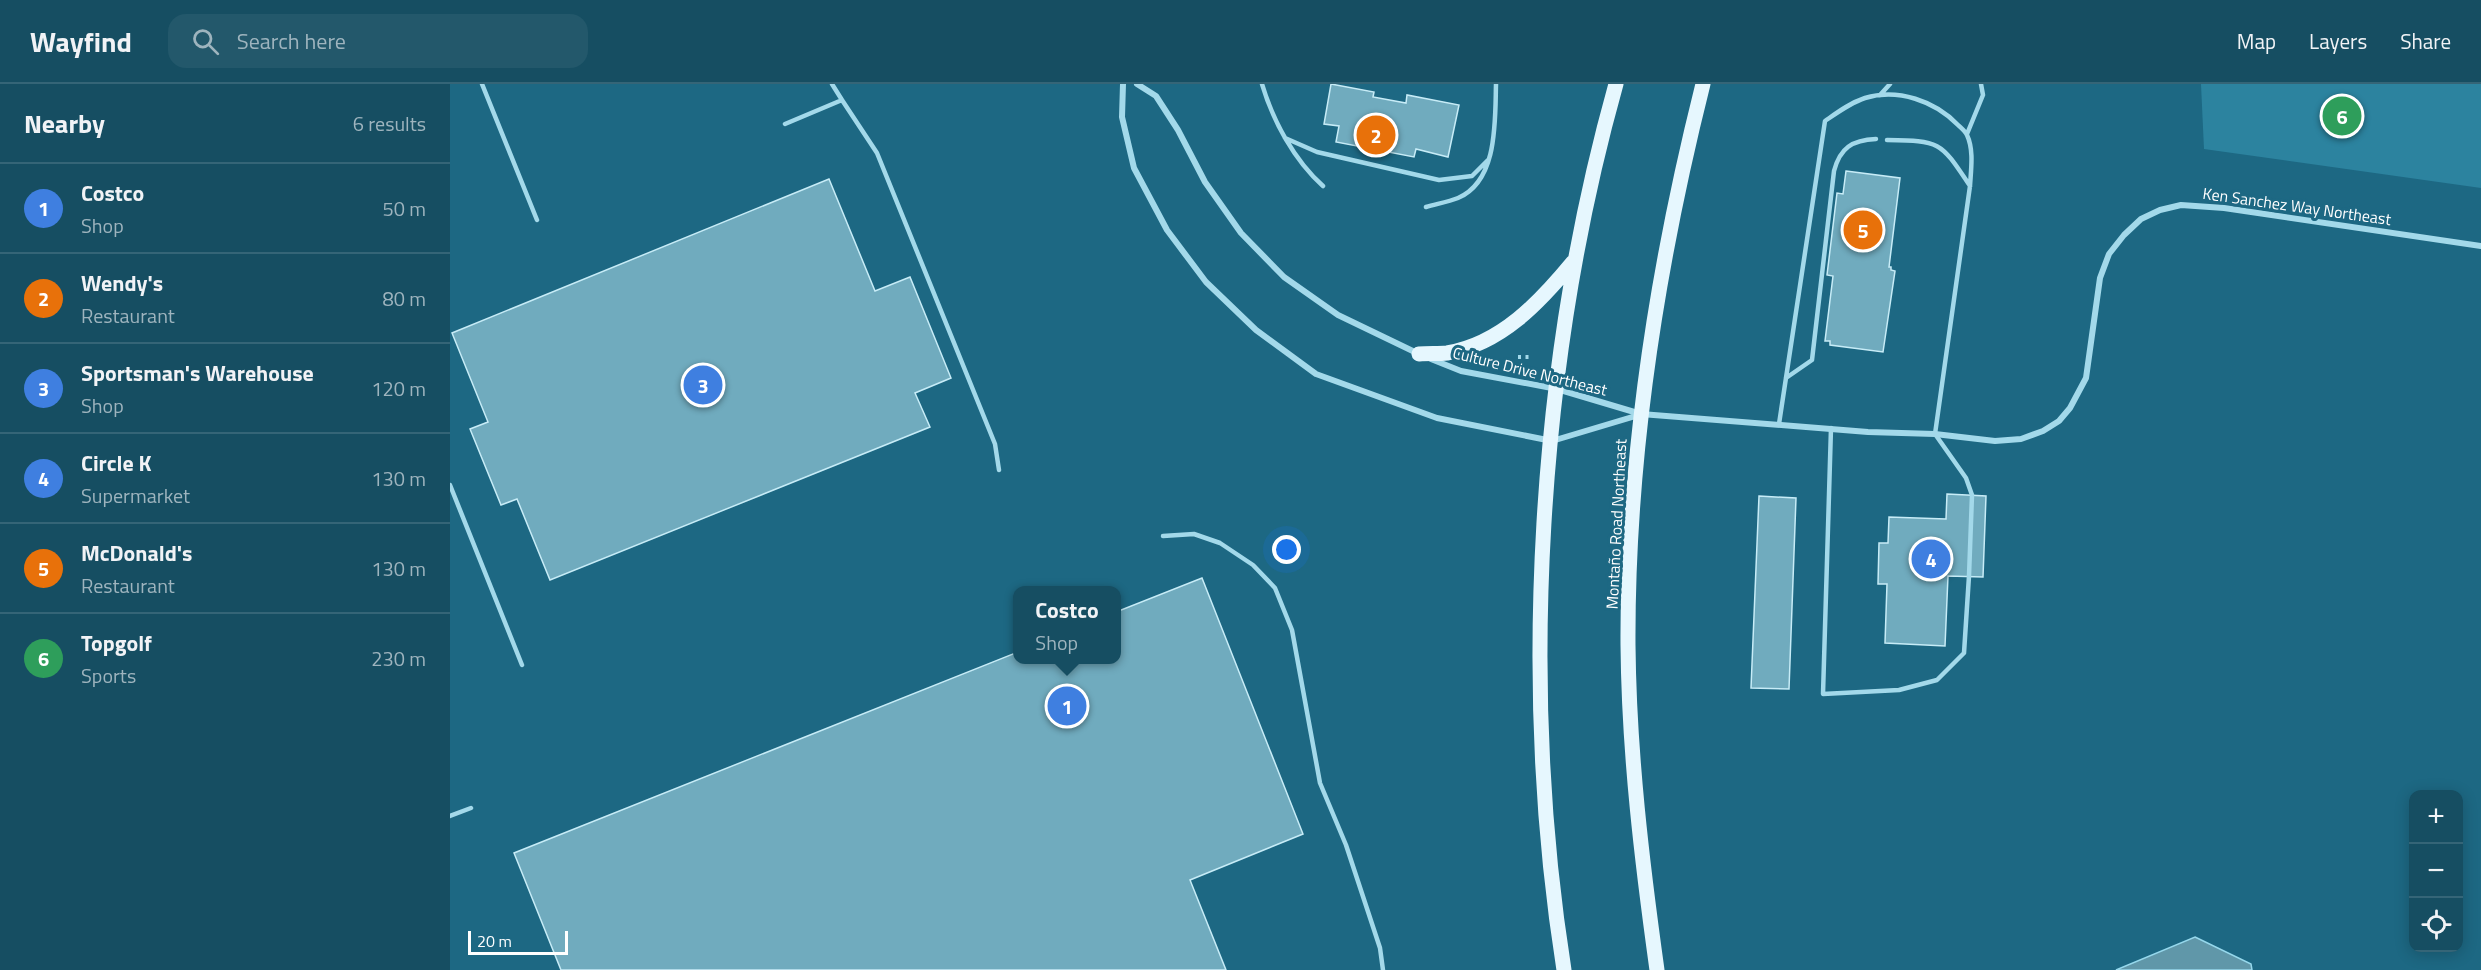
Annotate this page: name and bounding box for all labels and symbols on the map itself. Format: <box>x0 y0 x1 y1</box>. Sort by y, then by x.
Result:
pin: 6 <box>2322 93 2362 138</box>
pin: 2 <box>1356 112 1396 158</box>
street label: Ken Sanchez Way Northeast <box>2201 181 2393 231</box>
pin: 5 <box>1844 208 1882 252</box>
street label: Culture Drive Northeast <box>1450 340 1610 402</box>
pin: 3 <box>684 362 722 408</box>
street label: Montaño Road Northeast <box>1600 438 1632 610</box>
your location <box>1272 535 1301 564</box>
pin: 4 <box>1912 536 1950 582</box>
pin: 1 <box>1048 684 1086 728</box>
scale bar <box>468 928 568 956</box>

